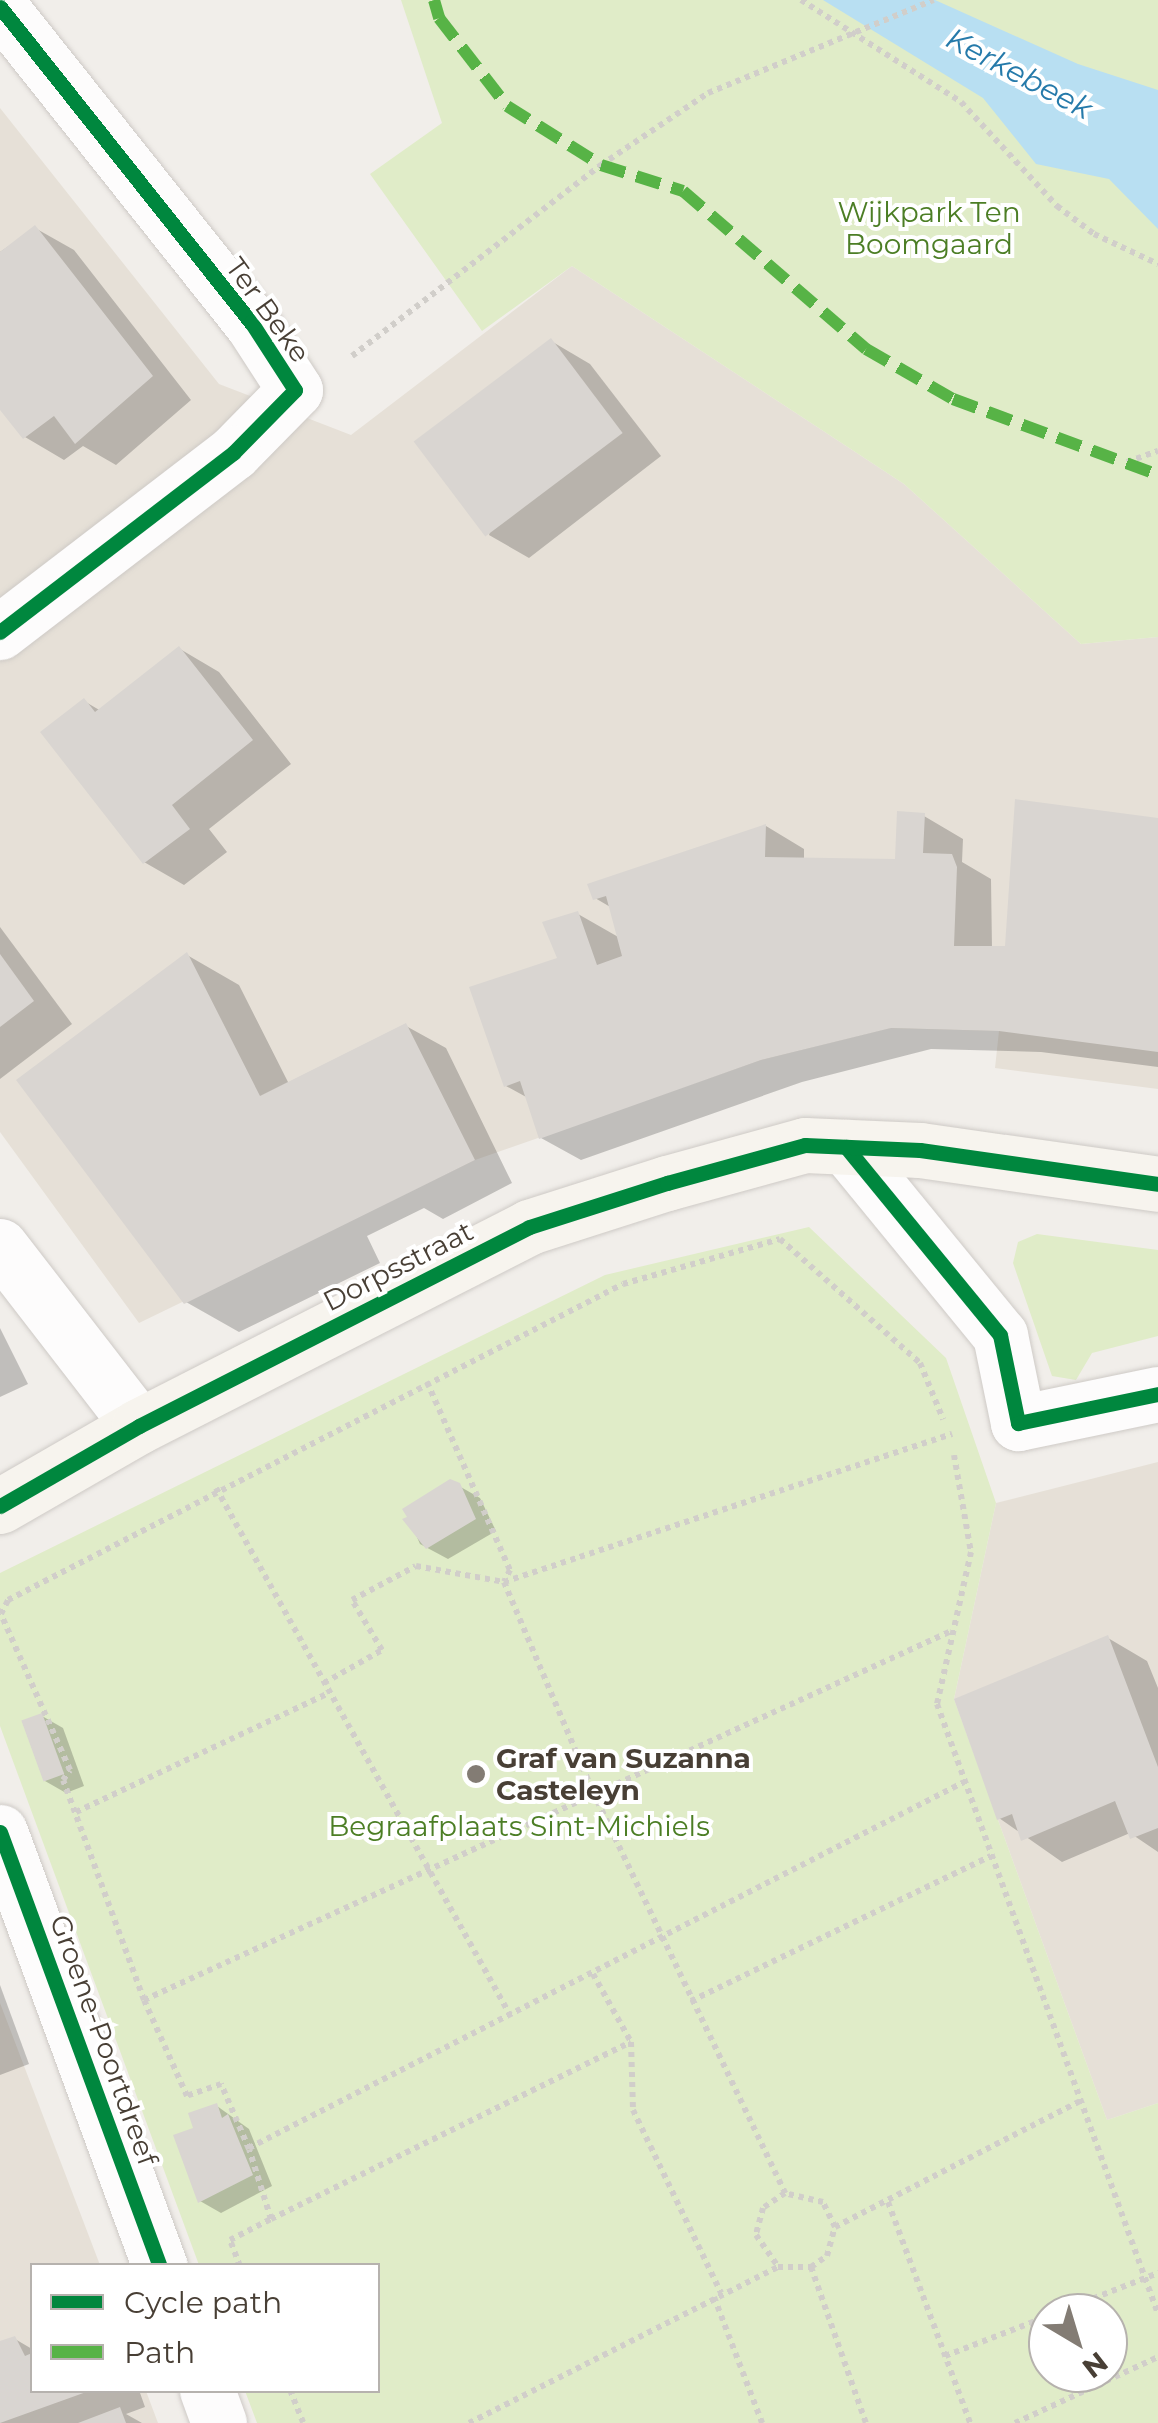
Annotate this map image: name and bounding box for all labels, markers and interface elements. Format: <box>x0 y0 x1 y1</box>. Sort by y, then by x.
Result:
water label: Kerkebeek <box>940 20 1098 128</box>
park label: Wijkpark Ten Boomgaard <box>837 195 1021 261</box>
street label: Ter Beke <box>219 251 317 369</box>
street label: Dorpsstraat <box>317 1214 479 1318</box>
place label: Graf van Suzanna Casteleyn <box>496 1741 751 1807</box>
marker: Graf van Suzanna Casteleyn <box>465 1763 487 1785</box>
park label: Begraafplaats Sint-Michiels <box>328 1809 710 1843</box>
street label: Groene-Poortdreef <box>43 1910 165 2170</box>
legend <box>30 2263 380 2393</box>
text: Cycle path <box>124 2284 282 2321</box>
north arrow <box>1028 2293 1128 2393</box>
text: Path <box>124 2334 195 2371</box>
text: N <box>1076 2345 1115 2385</box>

